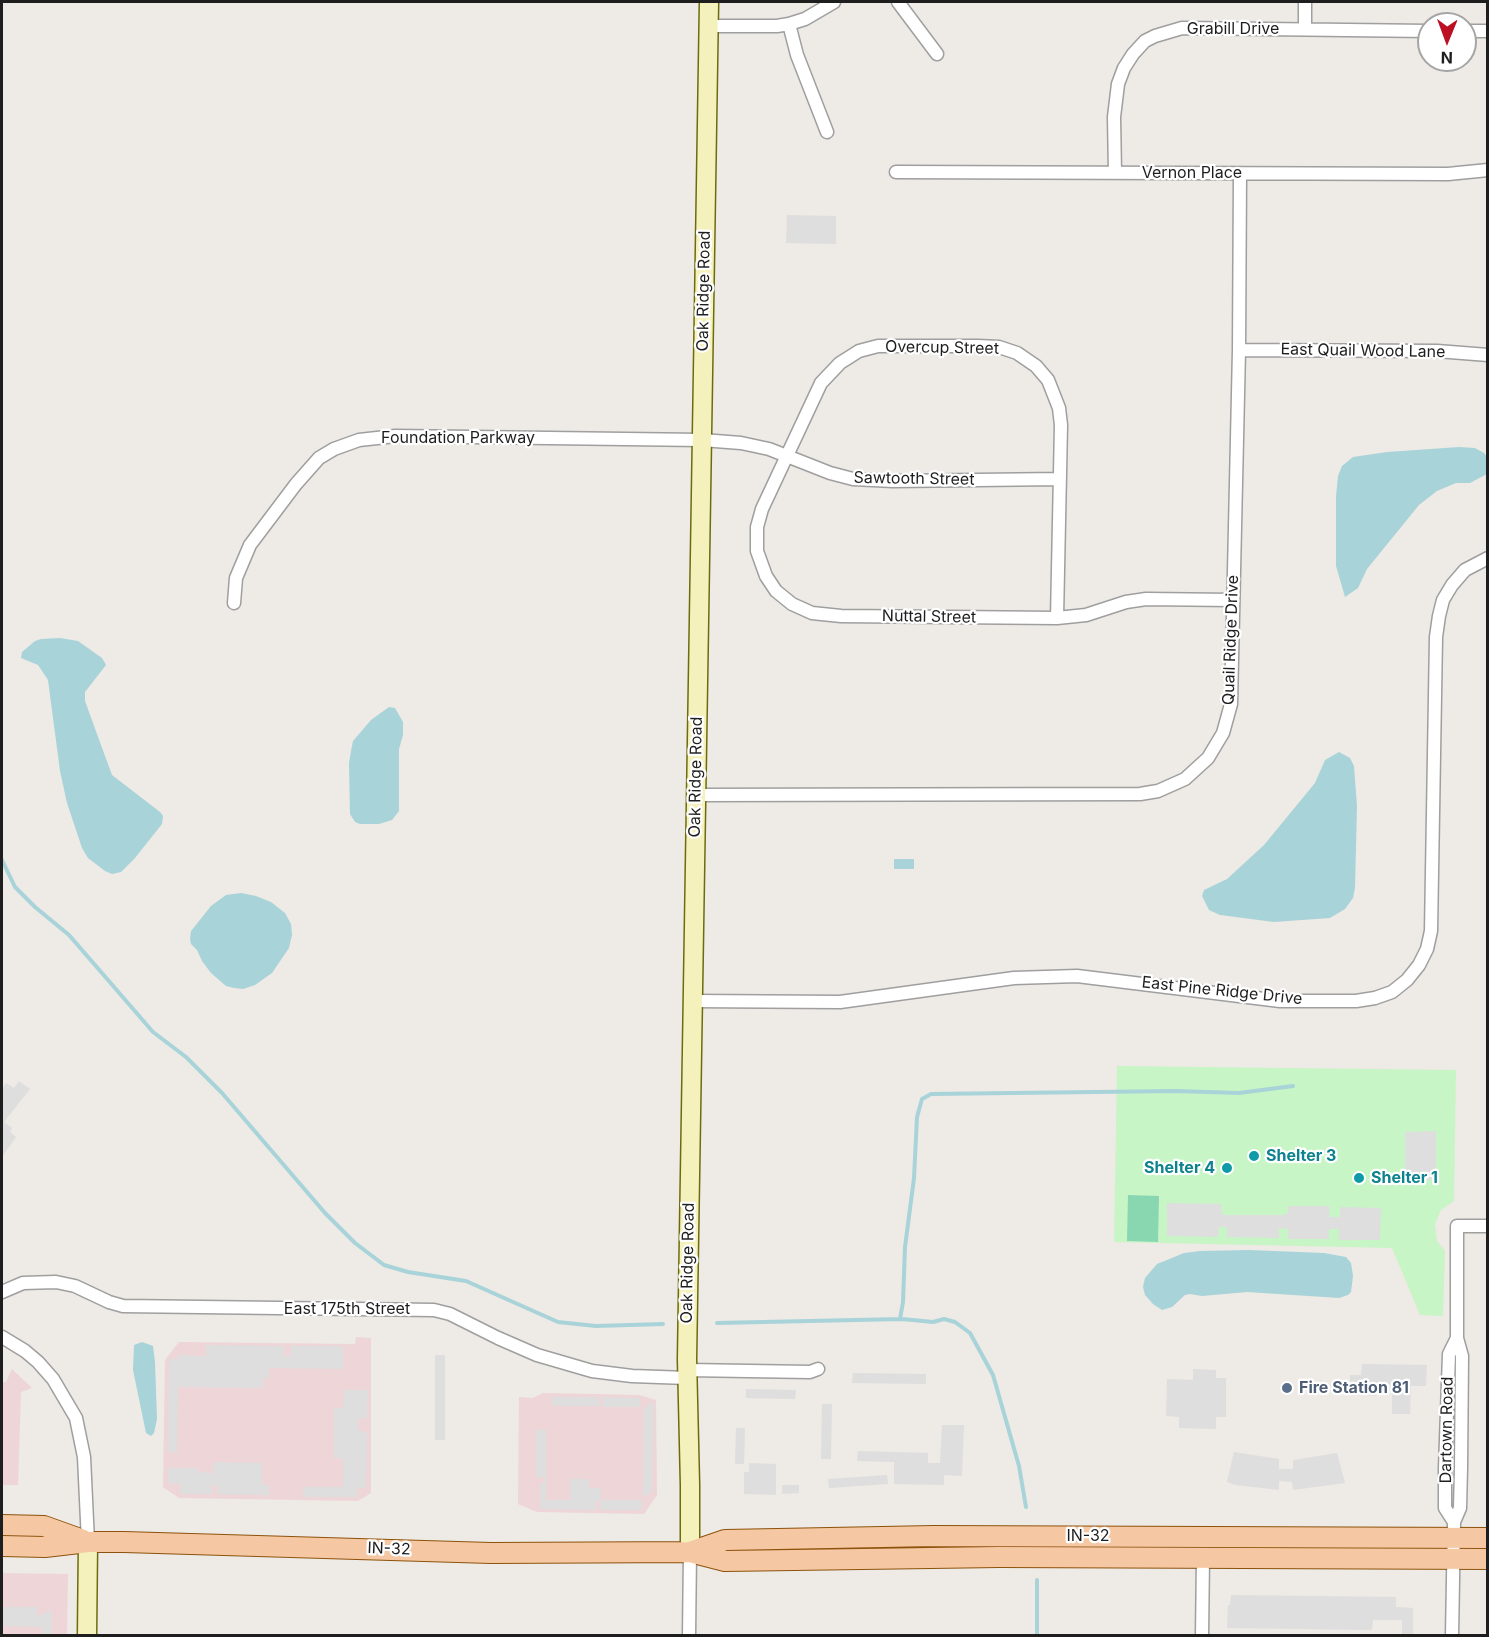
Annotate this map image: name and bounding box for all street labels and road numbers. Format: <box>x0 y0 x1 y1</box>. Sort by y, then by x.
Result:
street label: Grabill Drive <box>1187 19 1279 39</box>
street label: Vernon Place <box>1142 163 1242 183</box>
street label: Oak Ridge Road <box>693 230 715 352</box>
street label: Overcup Street <box>885 337 999 359</box>
street label: East Quail Wood Lane <box>1280 340 1446 362</box>
street label: Foundation Parkway <box>381 428 535 448</box>
street label: Sawtooth Street <box>853 468 975 490</box>
street label: Quail Ridge Drive <box>1219 575 1243 705</box>
street label: Nuttal Street <box>882 607 976 627</box>
street label: Oak Ridge Road <box>685 716 707 838</box>
street label: East Pine Ridge Drive <box>1141 973 1303 1009</box>
street label: Oak Ridge Road <box>677 1202 699 1324</box>
street label: East 175th Street <box>284 1299 410 1319</box>
street label: Dartown Road <box>1436 1376 1458 1484</box>
street label: IN-32 <box>1066 1526 1110 1546</box>
street label: IN-32 <box>367 1539 411 1559</box>

